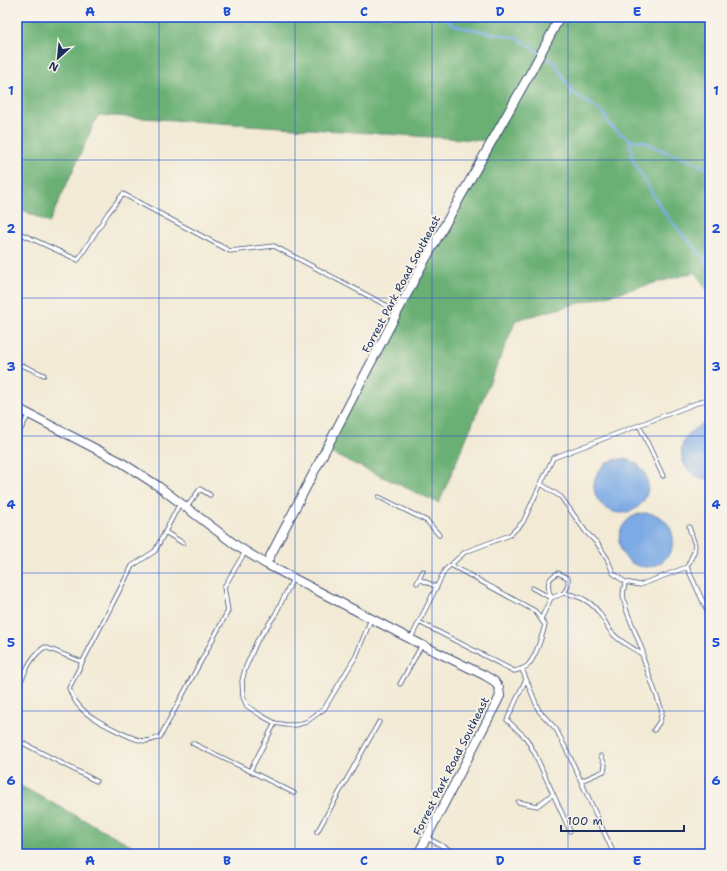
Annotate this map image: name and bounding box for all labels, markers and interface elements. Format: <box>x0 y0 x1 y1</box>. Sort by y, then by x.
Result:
text: A <box>85 3 95 20</box>
text: B <box>223 3 231 20</box>
text: C <box>360 3 368 20</box>
text: D <box>495 3 505 20</box>
text: E <box>633 3 642 20</box>
north arrow <box>38 38 78 78</box>
text: N <box>46 58 61 75</box>
text: 1 <box>8 82 14 99</box>
text: 1 <box>713 82 719 99</box>
street label: Forrest Park Road Southeast <box>359 213 444 356</box>
text: 2 <box>6 220 16 237</box>
text: 2 <box>711 220 721 237</box>
text: 3 <box>6 358 16 375</box>
text: 3 <box>711 358 721 375</box>
text: 4 <box>6 496 16 513</box>
text: 4 <box>711 496 721 513</box>
text: 5 <box>7 634 15 651</box>
text: 5 <box>712 634 720 651</box>
street label: Forrest Park Road Southeast <box>410 694 493 838</box>
text: 6 <box>6 772 16 789</box>
text: 6 <box>711 772 721 789</box>
scale bar <box>561 807 684 833</box>
text: 100 m <box>567 813 603 829</box>
text: A <box>85 852 95 869</box>
text: B <box>223 852 231 869</box>
text: C <box>360 852 368 869</box>
text: D <box>495 852 505 869</box>
text: E <box>633 852 642 869</box>

